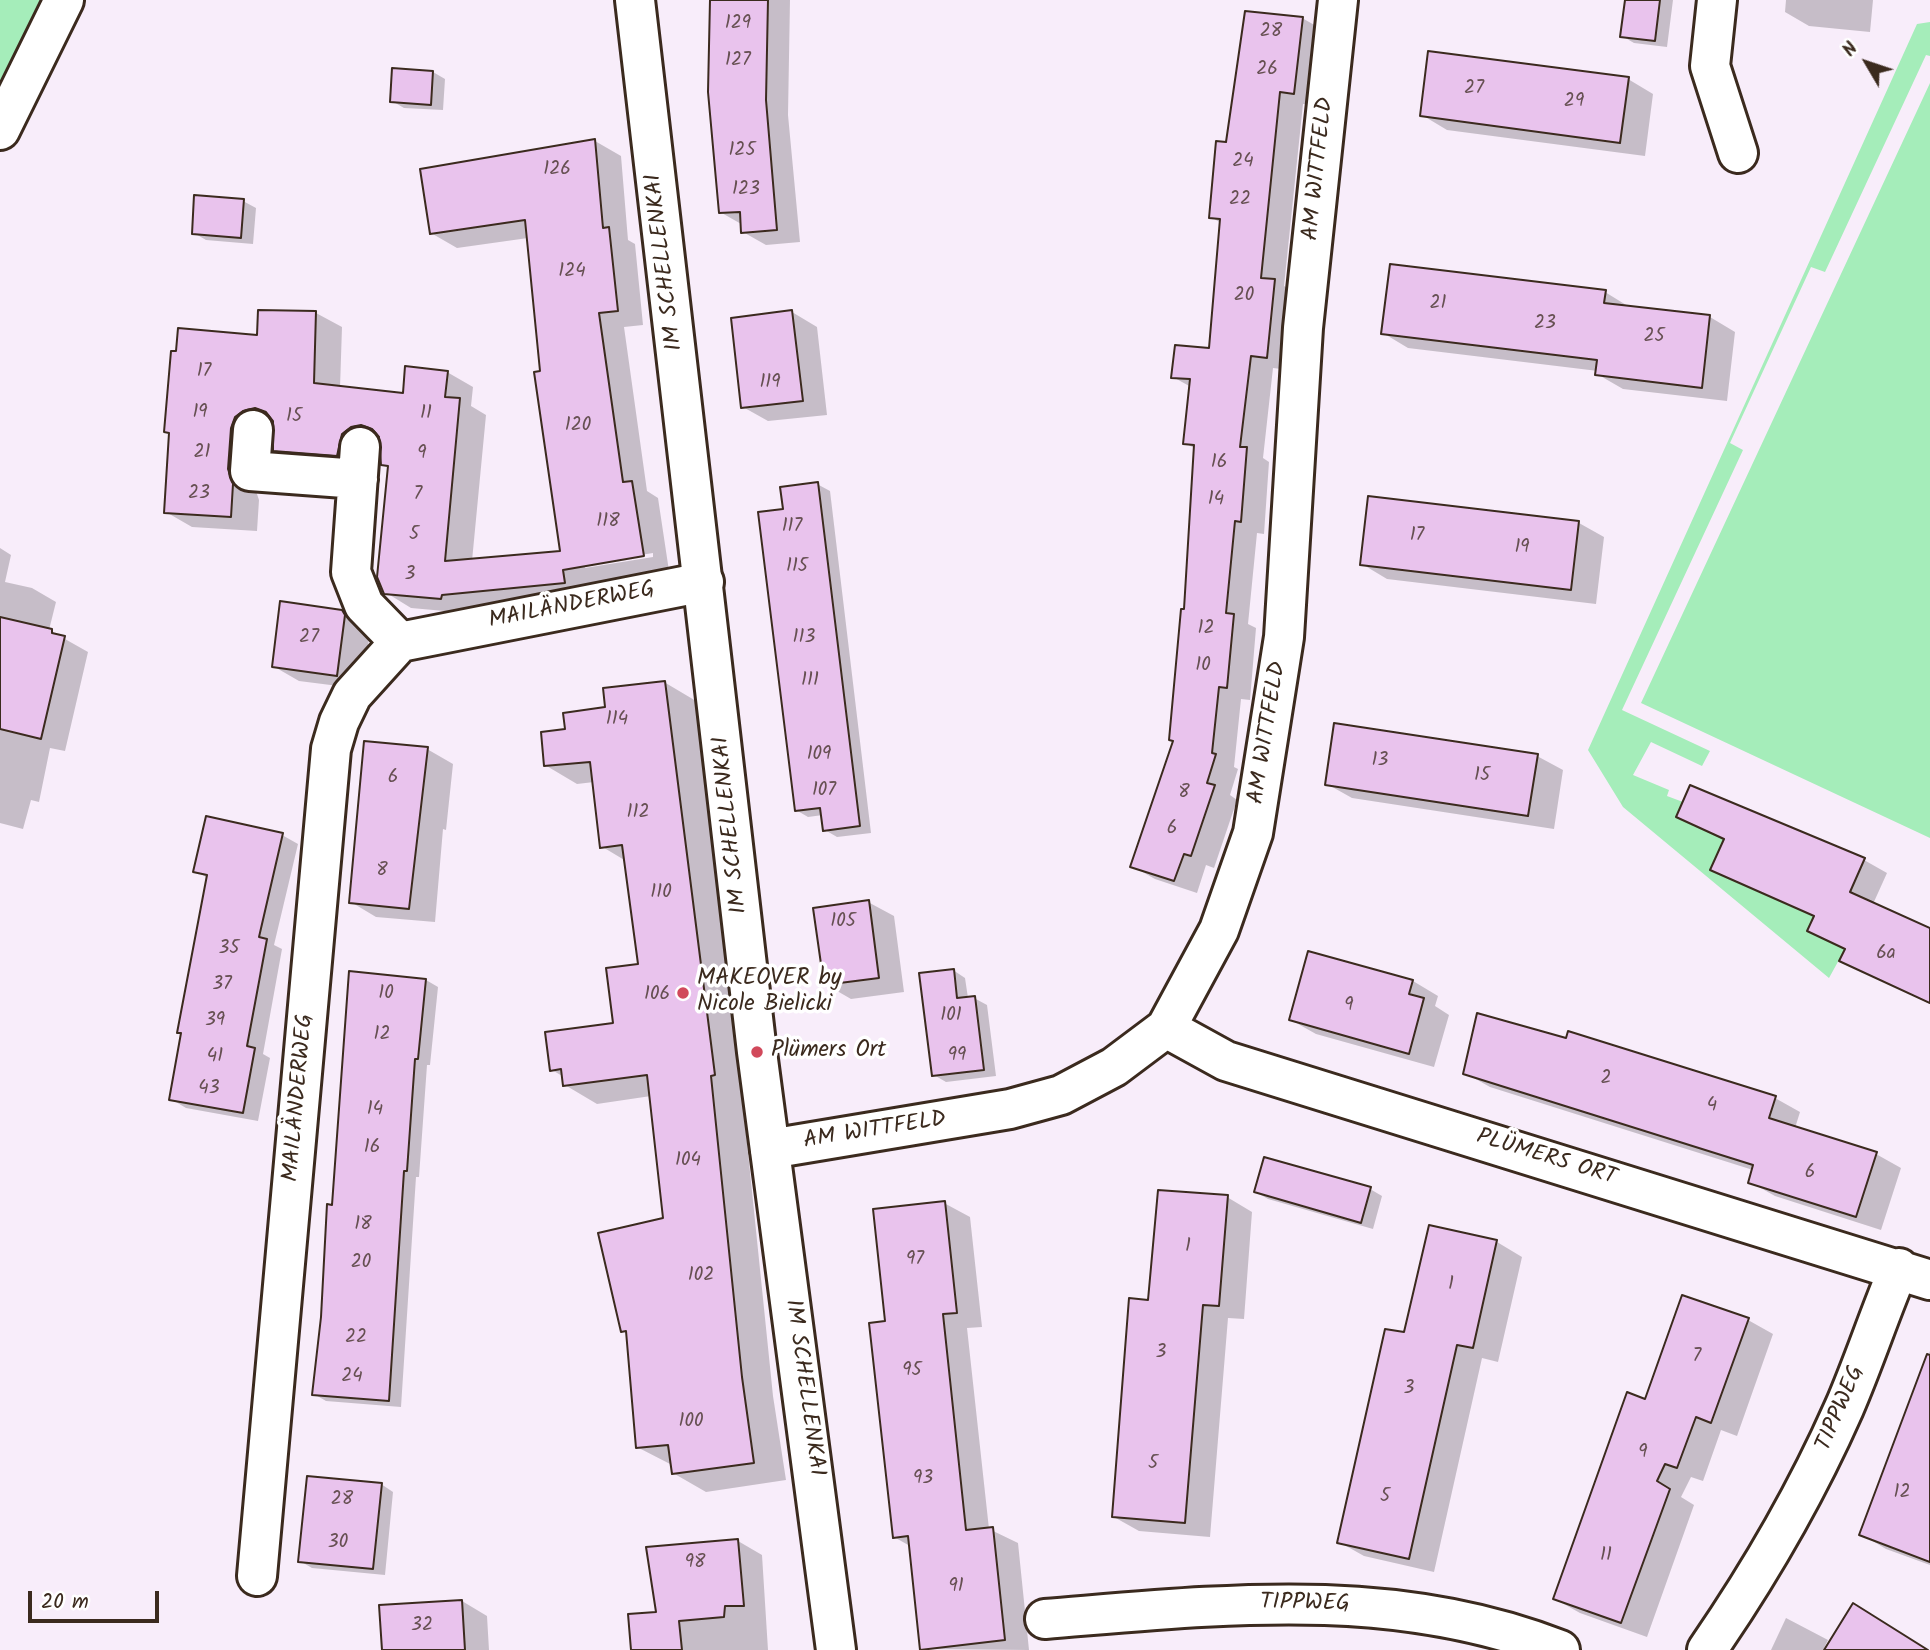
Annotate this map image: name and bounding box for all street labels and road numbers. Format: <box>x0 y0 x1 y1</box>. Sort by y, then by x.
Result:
street label: AM WITTFELD <box>1299 96 1341 242</box>
street label: IM SCHELLENKAI <box>641 172 691 352</box>
street label: MAILÄNDERWEG <box>487 577 657 637</box>
street label: AM WITTFELD <box>1244 660 1294 806</box>
street label: IM SCHELLENKAI <box>709 735 755 915</box>
street label: MAILÄNDERWEG <box>279 1013 321 1183</box>
street label: AM WITTFELD <box>802 1107 948 1157</box>
street label: PLÜMERS ORT <box>1473 1125 1619 1193</box>
street label: IM SCHELLENKAI <box>777 1298 829 1478</box>
street label: TIPPWEG <box>1812 1362 1872 1456</box>
street label: TIPPWEG <box>1260 1590 1350 1620</box>

